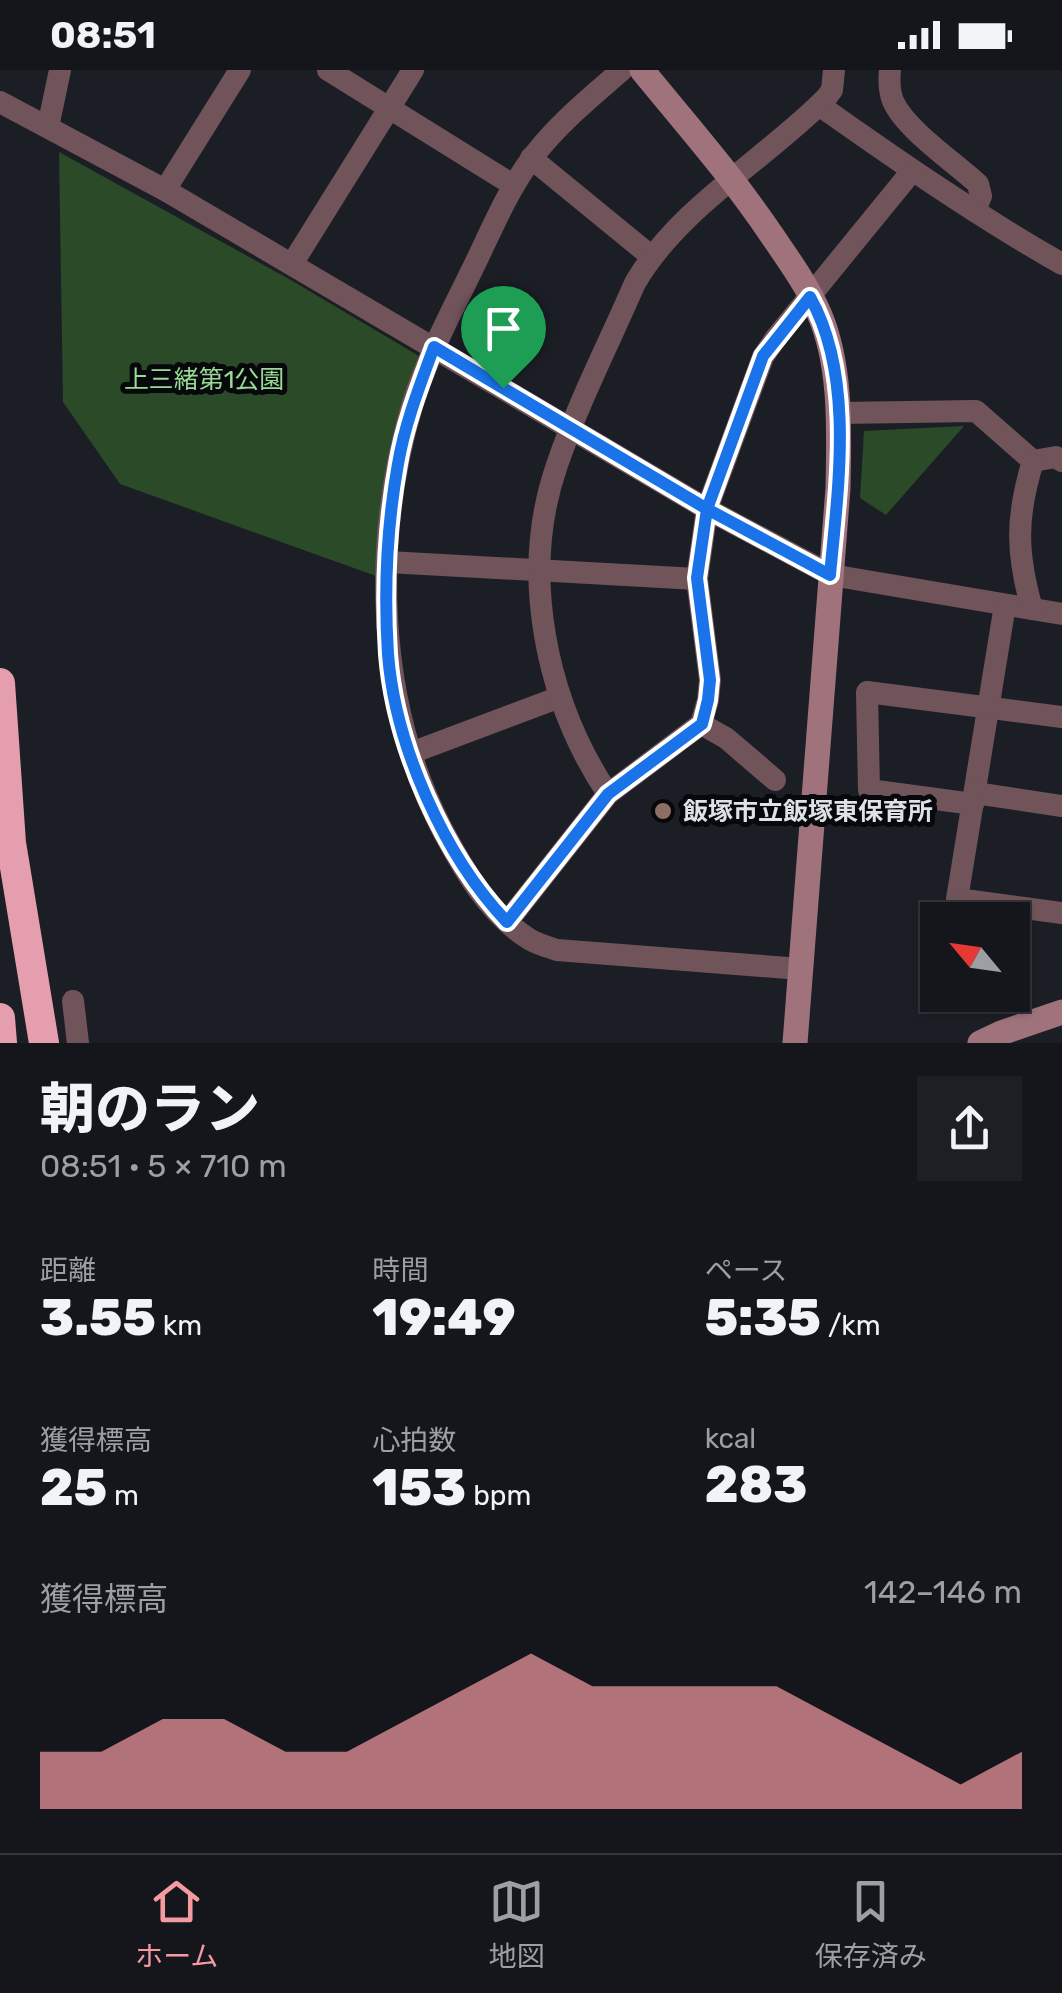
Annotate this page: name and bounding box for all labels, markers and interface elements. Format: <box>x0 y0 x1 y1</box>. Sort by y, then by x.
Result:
text: 08:51 <box>50 12 156 58</box>
pin <box>461 286 546 389</box>
icon: arrive <box>476 301 531 356</box>
park label: 上三緒第1公園 <box>124 365 284 394</box>
place label: 飯塚市立飯塚東保育所 <box>683 797 933 826</box>
marker: 飯塚市立飯塚東保育所 <box>652 800 674 822</box>
north arrow <box>920 902 1030 1012</box>
map controls <box>920 902 1030 1012</box>
button: share <box>917 1076 1022 1181</box>
text: 朝のラン <box>40 1077 260 1142</box>
text: 08:51 · 5 × 710 m <box>40 1147 287 1185</box>
text: 距離 <box>40 1254 96 1287</box>
text: 時間 <box>372 1254 428 1287</box>
text: ペース <box>705 1254 787 1287</box>
text: 3.55 <box>40 1288 156 1348</box>
text: 19:49 <box>372 1288 516 1348</box>
text: 5:35 <box>705 1288 821 1348</box>
text: km <box>156 1309 202 1342</box>
text: /km <box>821 1309 881 1342</box>
text: kcal <box>705 1422 756 1455</box>
text: 獲得標高 <box>40 1424 152 1457</box>
text: 心拍数 <box>372 1424 456 1457</box>
text: 283 <box>705 1455 807 1515</box>
text: 25 <box>40 1458 107 1518</box>
text: 153 <box>372 1458 466 1518</box>
text: m <box>107 1479 139 1512</box>
text: bpm <box>466 1479 531 1512</box>
text: 142–146 m <box>864 1573 1022 1611</box>
text: 獲得標高 <box>40 1580 168 1618</box>
tab: ホーム <box>135 1874 218 1974</box>
tab: 地図 <box>489 1874 545 1974</box>
tab: 保存済み <box>815 1874 927 1974</box>

